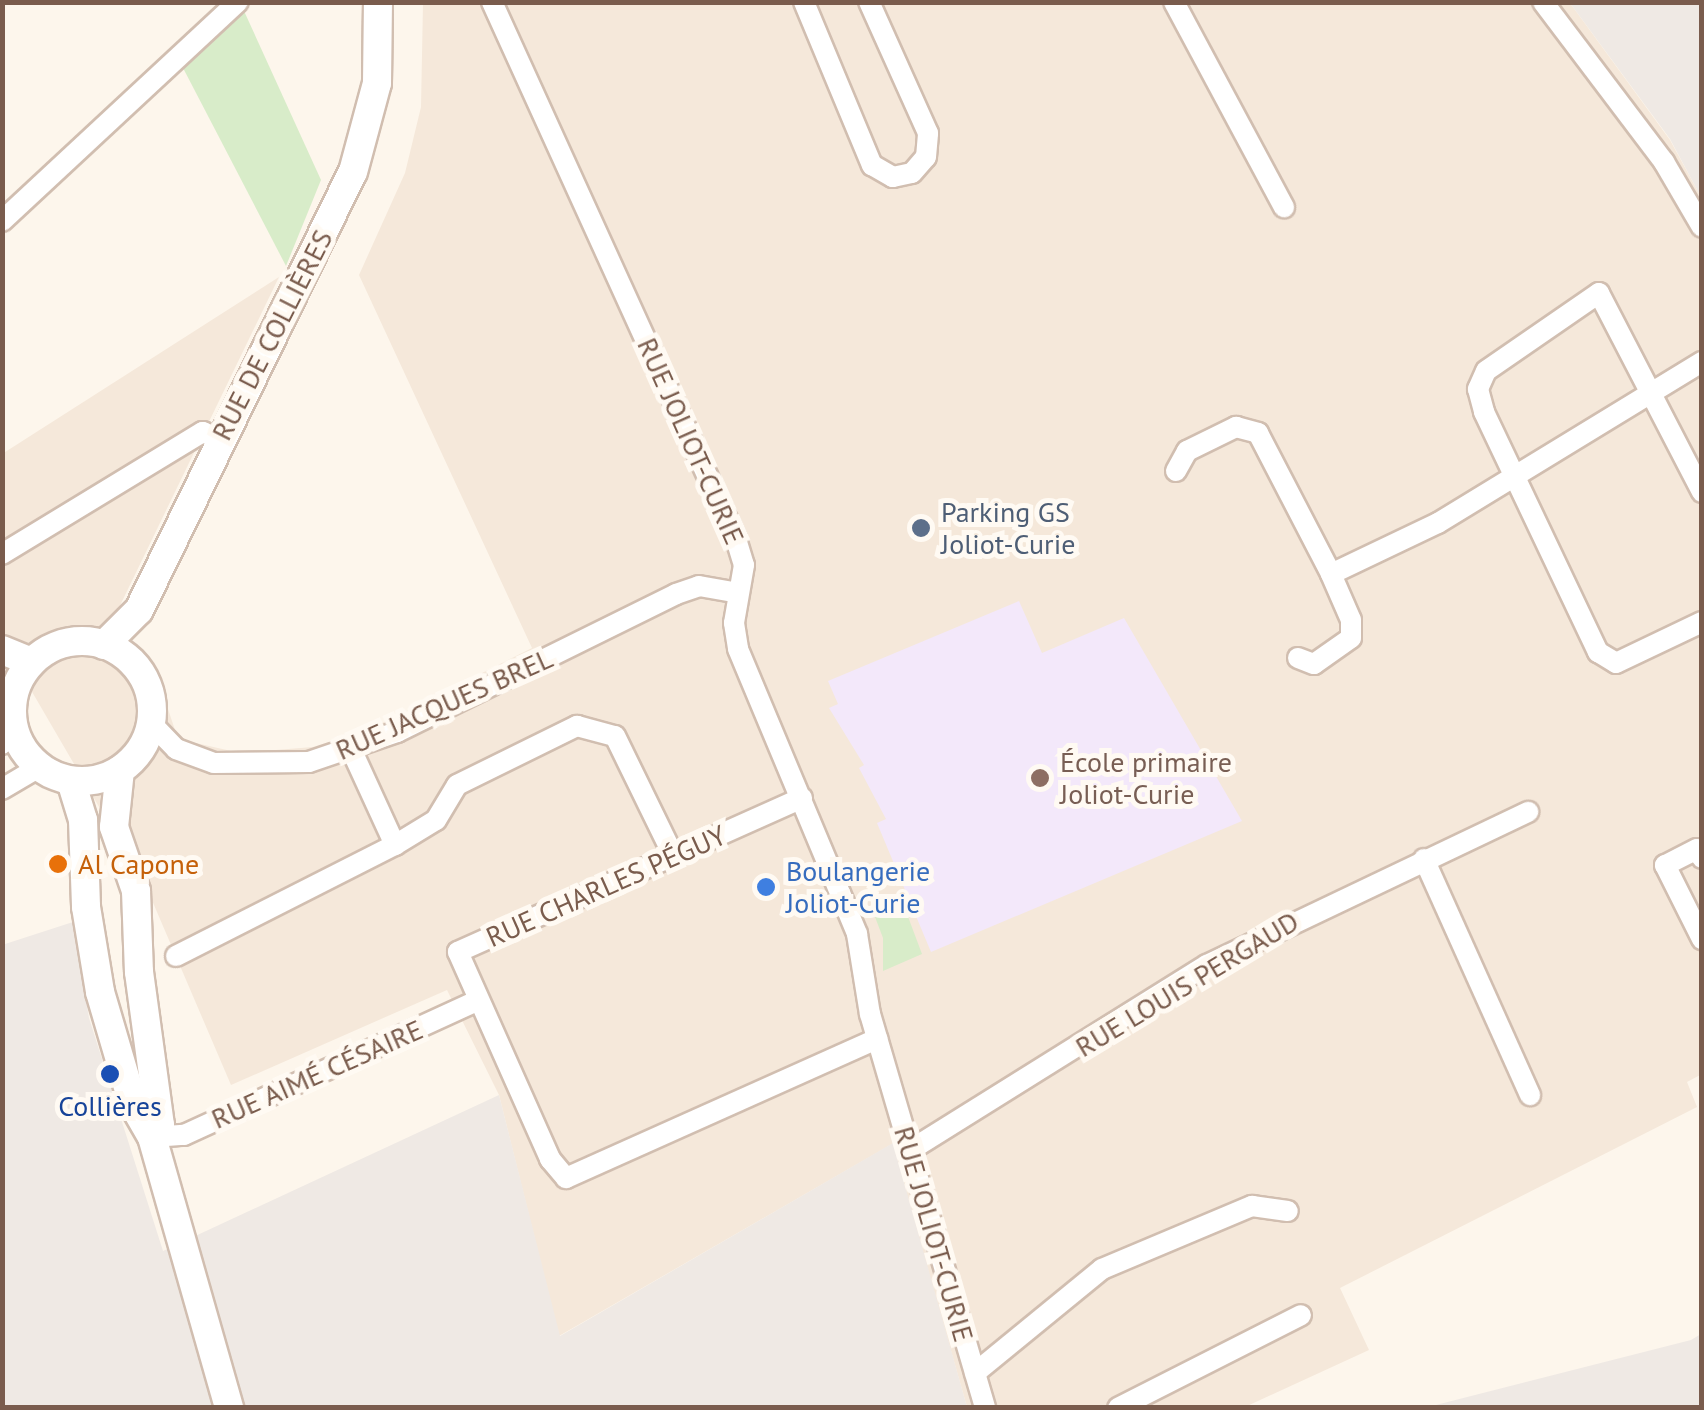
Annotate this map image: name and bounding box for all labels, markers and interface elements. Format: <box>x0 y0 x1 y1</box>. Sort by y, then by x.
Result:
street label: RUE DE COLLIÈRES <box>205 224 339 446</box>
street label: RUE JOLIOT-CURIE <box>630 333 752 549</box>
place label: Parking GS Joliot-Curie <box>941 495 1075 561</box>
marker: Parking GS Joliot-Curie <box>910 517 932 539</box>
street label: RUE JACQUES BREL <box>330 641 558 767</box>
place label: École primaire Joliot-Curie <box>1060 745 1232 811</box>
marker: École primaire Joliot-Curie <box>1029 767 1051 789</box>
street label: RUE CHARLES PÉGUY <box>481 818 731 954</box>
place label: Al Capone <box>78 847 199 881</box>
marker: Al Capone <box>47 853 69 875</box>
place label: Boulangerie Joliot-Curie <box>786 854 930 920</box>
marker: Boulangerie Joliot-Curie <box>755 876 777 898</box>
street label: RUE LOUIS PERGAUD <box>1069 904 1305 1064</box>
street label: RUE AIMÉ CÉSAIRE <box>206 1012 428 1136</box>
marker: Collières <box>99 1063 121 1085</box>
place label: Collières <box>58 1089 162 1123</box>
street label: RUE JOLIOT-CURIE <box>887 1122 981 1346</box>

